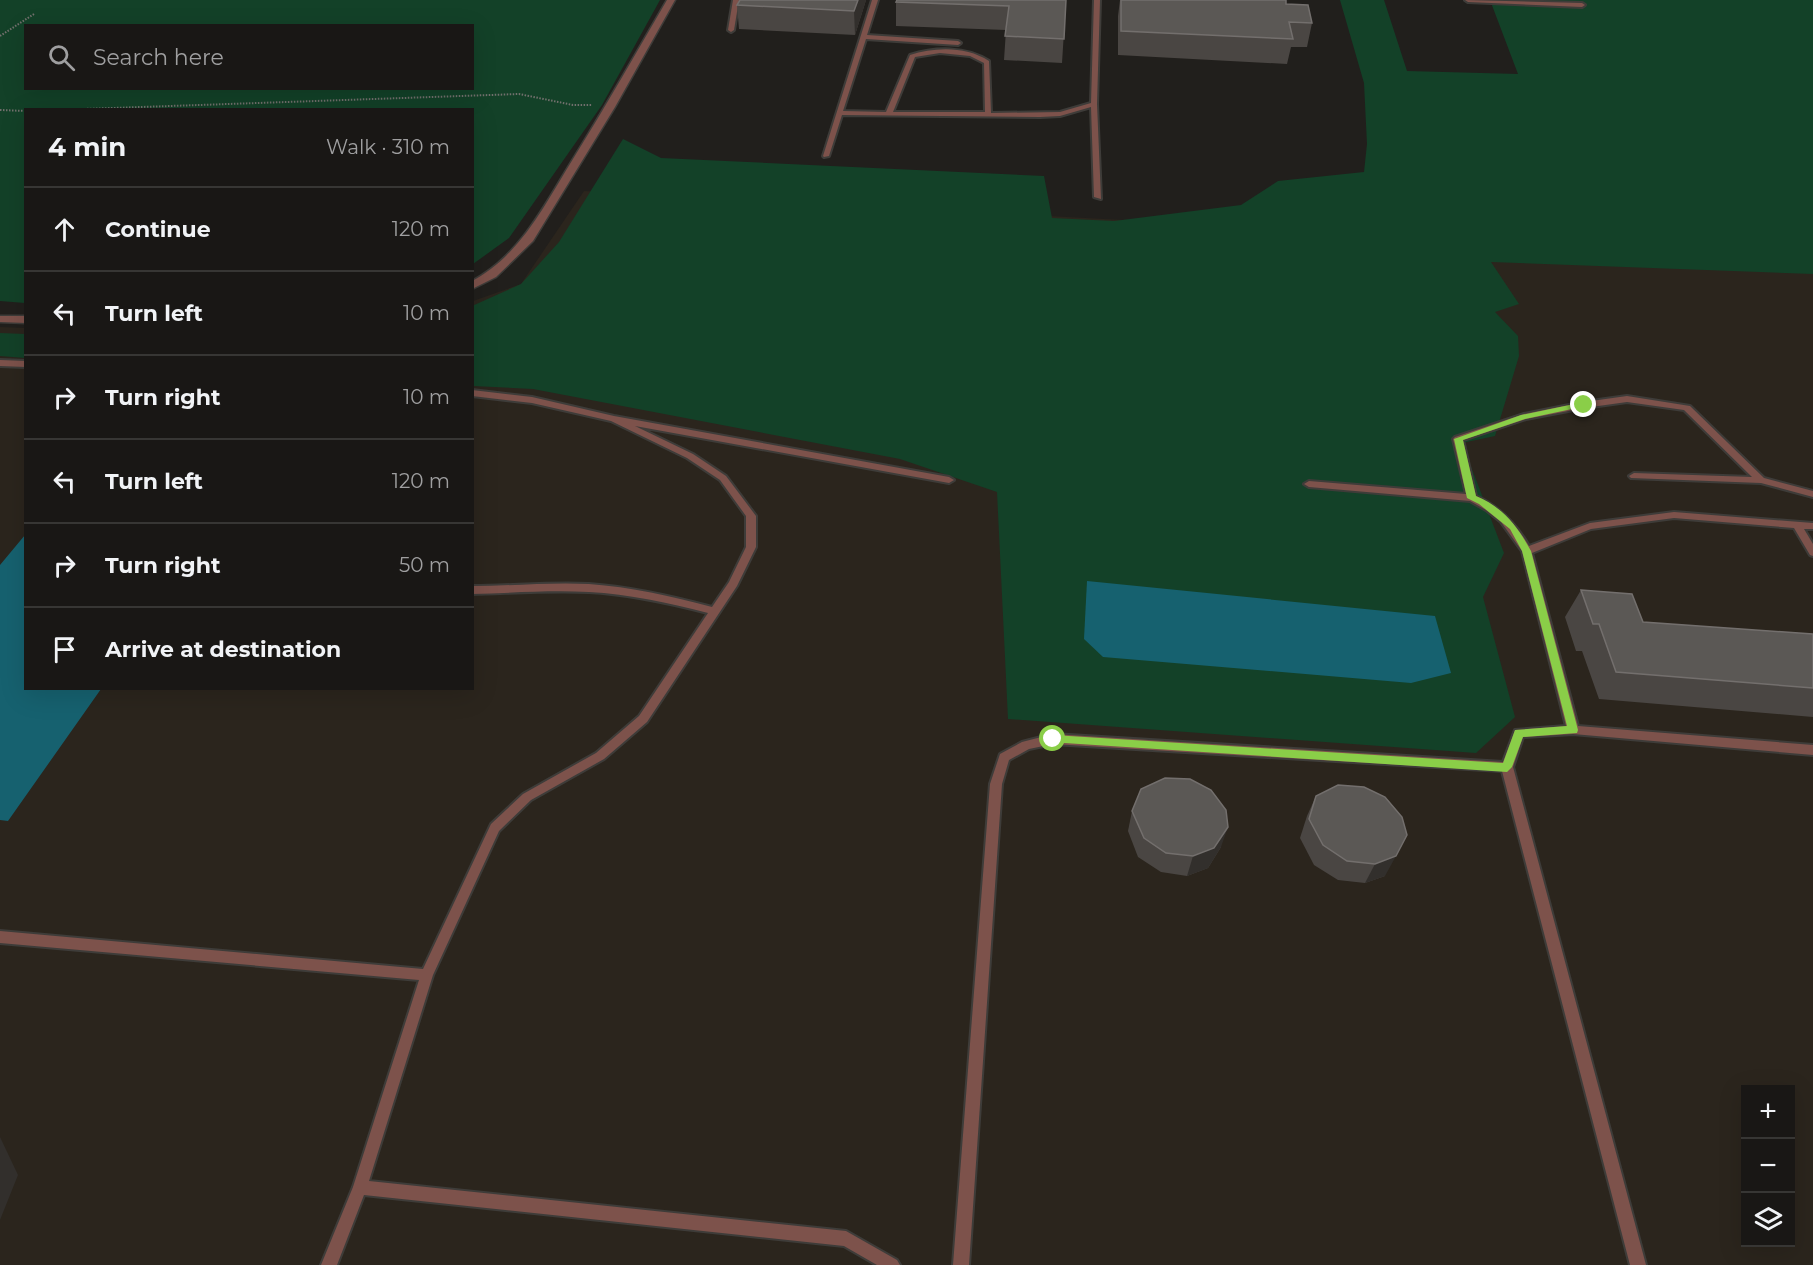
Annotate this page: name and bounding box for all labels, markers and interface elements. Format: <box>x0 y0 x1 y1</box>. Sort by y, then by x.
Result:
search box <box>24 24 474 90</box>
icon: search <box>45 41 78 74</box>
text: Search here <box>93 44 224 71</box>
text: 4 min <box>48 131 126 163</box>
text: Walk · 310 m <box>326 135 450 159</box>
icon: ahead <box>48 213 81 246</box>
text: Continue <box>105 216 211 243</box>
text: 120 m <box>392 217 450 241</box>
icon: left <box>48 297 81 330</box>
text: Turn left <box>105 300 203 327</box>
text: 10 m <box>403 301 450 325</box>
icon: right <box>48 381 81 414</box>
text: Turn right <box>105 384 220 411</box>
text: 10 m <box>403 385 450 409</box>
route end <box>1570 391 1596 417</box>
icon: left <box>48 465 81 498</box>
text: Turn left <box>105 468 203 495</box>
text: 120 m <box>392 469 450 493</box>
icon: right <box>48 549 81 582</box>
text: Turn right <box>105 552 220 579</box>
text: 50 m <box>399 553 450 577</box>
icon: arrive <box>48 633 81 666</box>
text: Arrive at destination <box>105 636 341 663</box>
route start <box>1039 725 1065 751</box>
map controls <box>1741 1085 1795 1247</box>
button: + <box>1741 1085 1795 1139</box>
button: − <box>1741 1139 1795 1193</box>
button: layers <box>1741 1193 1795 1247</box>

